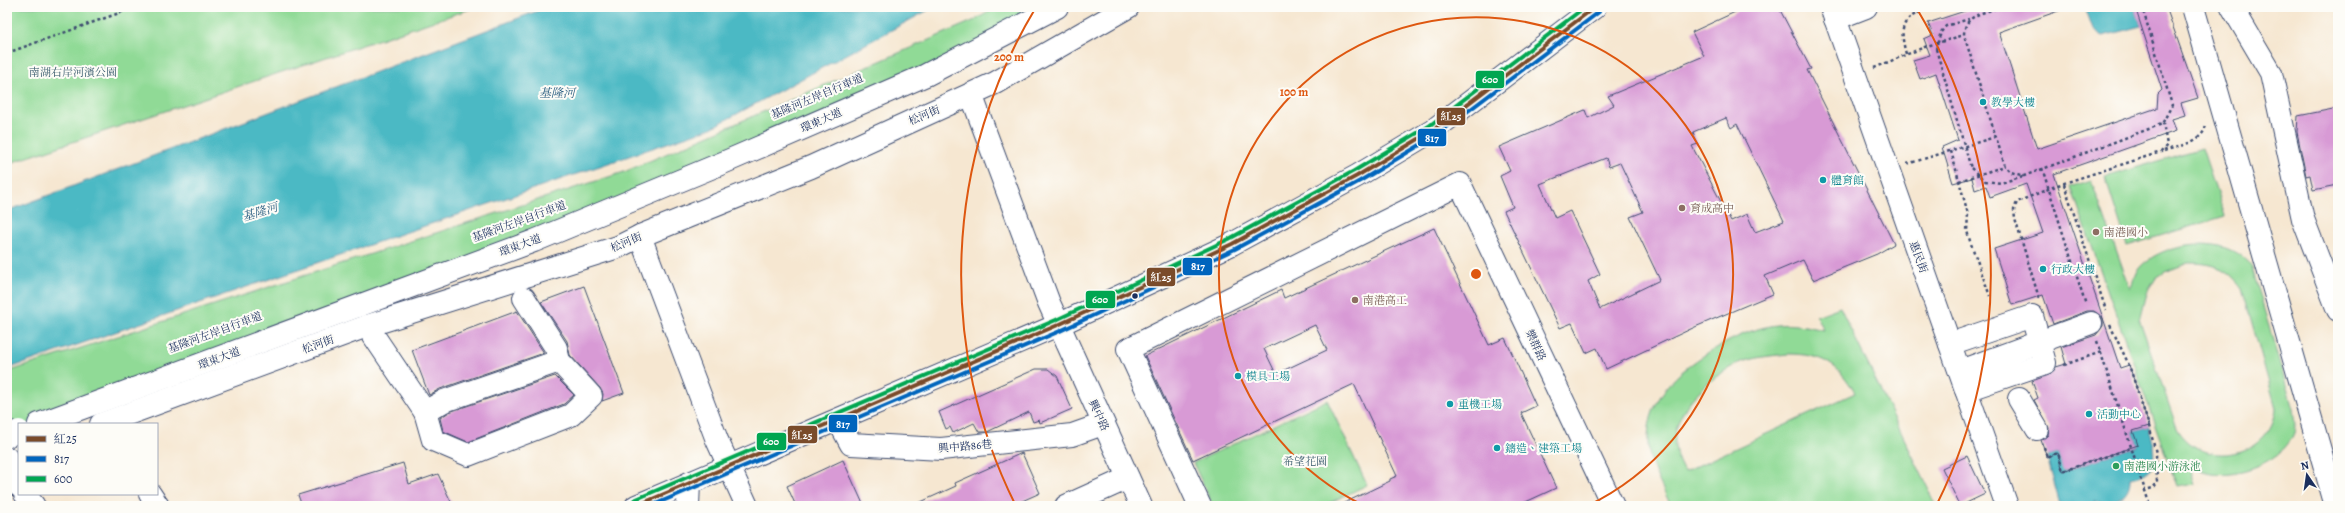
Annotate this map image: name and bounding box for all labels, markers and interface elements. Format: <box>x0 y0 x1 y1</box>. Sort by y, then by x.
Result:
text: 200 m <box>994 49 1024 65</box>
park label: 南湖右岸河濱公園 <box>29 65 117 80</box>
street label: 基隆河左岸自行車道 <box>769 70 866 123</box>
line badge: 600 <box>1475 70 1505 89</box>
text: 600 <box>1482 72 1499 87</box>
text: 100 m <box>1280 84 1308 100</box>
water label: 基隆河 <box>539 85 577 101</box>
place label: 教學大樓 <box>1991 95 2035 110</box>
marker: 教學大樓 <box>1978 97 1988 107</box>
street label: 松河街 <box>906 102 942 129</box>
street label: 環東大道 <box>798 105 844 136</box>
line badge: 紅25 <box>1436 107 1466 126</box>
text: 紅25 <box>1440 109 1462 124</box>
line badge: 817 <box>1417 128 1447 147</box>
text: 817 <box>1425 131 1439 146</box>
place label: 體育館 <box>1831 173 1864 188</box>
marker: 體育館 <box>1818 175 1828 185</box>
street label: 基隆河左岸自行車道 <box>470 197 568 245</box>
water label: 基隆河 <box>240 199 281 225</box>
place label: 育成高中 <box>1690 201 1734 216</box>
marker: 育成高中 <box>1677 203 1687 213</box>
place label: 南港國小 <box>2104 225 2148 240</box>
marker: 南港國小 <box>2091 227 2101 237</box>
street label: 松河街 <box>608 229 644 256</box>
street label: 環東大道 <box>497 231 543 260</box>
street label: 惠民街 <box>1906 239 1931 275</box>
line badge: 817 <box>1182 257 1213 276</box>
text: 817 <box>1191 259 1205 274</box>
place label: 行政大樓 <box>2051 262 2095 277</box>
marker: 行政大樓 <box>2038 264 2048 274</box>
line badge: 紅25 <box>1146 267 1176 287</box>
centre of rings <box>1469 267 1483 281</box>
text: 紅25 <box>1150 270 1172 285</box>
line badge: 600 <box>1085 290 1116 309</box>
unlabelled marker <box>1130 291 1140 301</box>
text: 600 <box>1092 292 1109 307</box>
place label: 南港高工 <box>1363 293 1407 308</box>
marker: 南港高工 <box>1350 295 1360 305</box>
street label: 基隆河左岸自行車道 <box>166 308 264 356</box>
street label: 樂群路 <box>1522 327 1549 363</box>
street label: 松河街 <box>300 332 336 357</box>
street label: 環東大道 <box>196 344 242 373</box>
place label: 模具工場 <box>1246 369 1290 384</box>
marker: 模具工場 <box>1233 371 1243 381</box>
street label: 興中路 <box>1085 397 1112 433</box>
place label: 重機工場 <box>1458 397 1502 412</box>
marker: 重機工場 <box>1445 399 1455 409</box>
place label: 活動中心 <box>2097 407 2141 422</box>
marker: 活動中心 <box>2084 409 2094 419</box>
line badge: 817 <box>828 414 858 433</box>
text: 817 <box>836 417 850 432</box>
legend <box>18 423 158 495</box>
line badge: 紅25 <box>787 425 818 444</box>
text: 紅25 <box>791 428 813 443</box>
text: 紅25 <box>54 431 77 447</box>
line badge: 600 <box>756 432 787 451</box>
text: 600 <box>763 434 780 449</box>
street label: 興中路86巷 <box>937 437 993 456</box>
place label: 鑄造、建築工場 <box>1505 441 1582 456</box>
marker: 鑄造、建築工場 <box>1492 443 1502 453</box>
text: 817 <box>54 451 70 467</box>
park label: 希望花園 <box>1283 454 1327 469</box>
north arrow <box>2287 455 2327 495</box>
text: N <box>2299 458 2310 474</box>
place label: 南港國小游泳池 <box>2124 459 2201 474</box>
marker: 南港國小游泳池 <box>2111 461 2121 471</box>
text: 600 <box>54 471 72 487</box>

